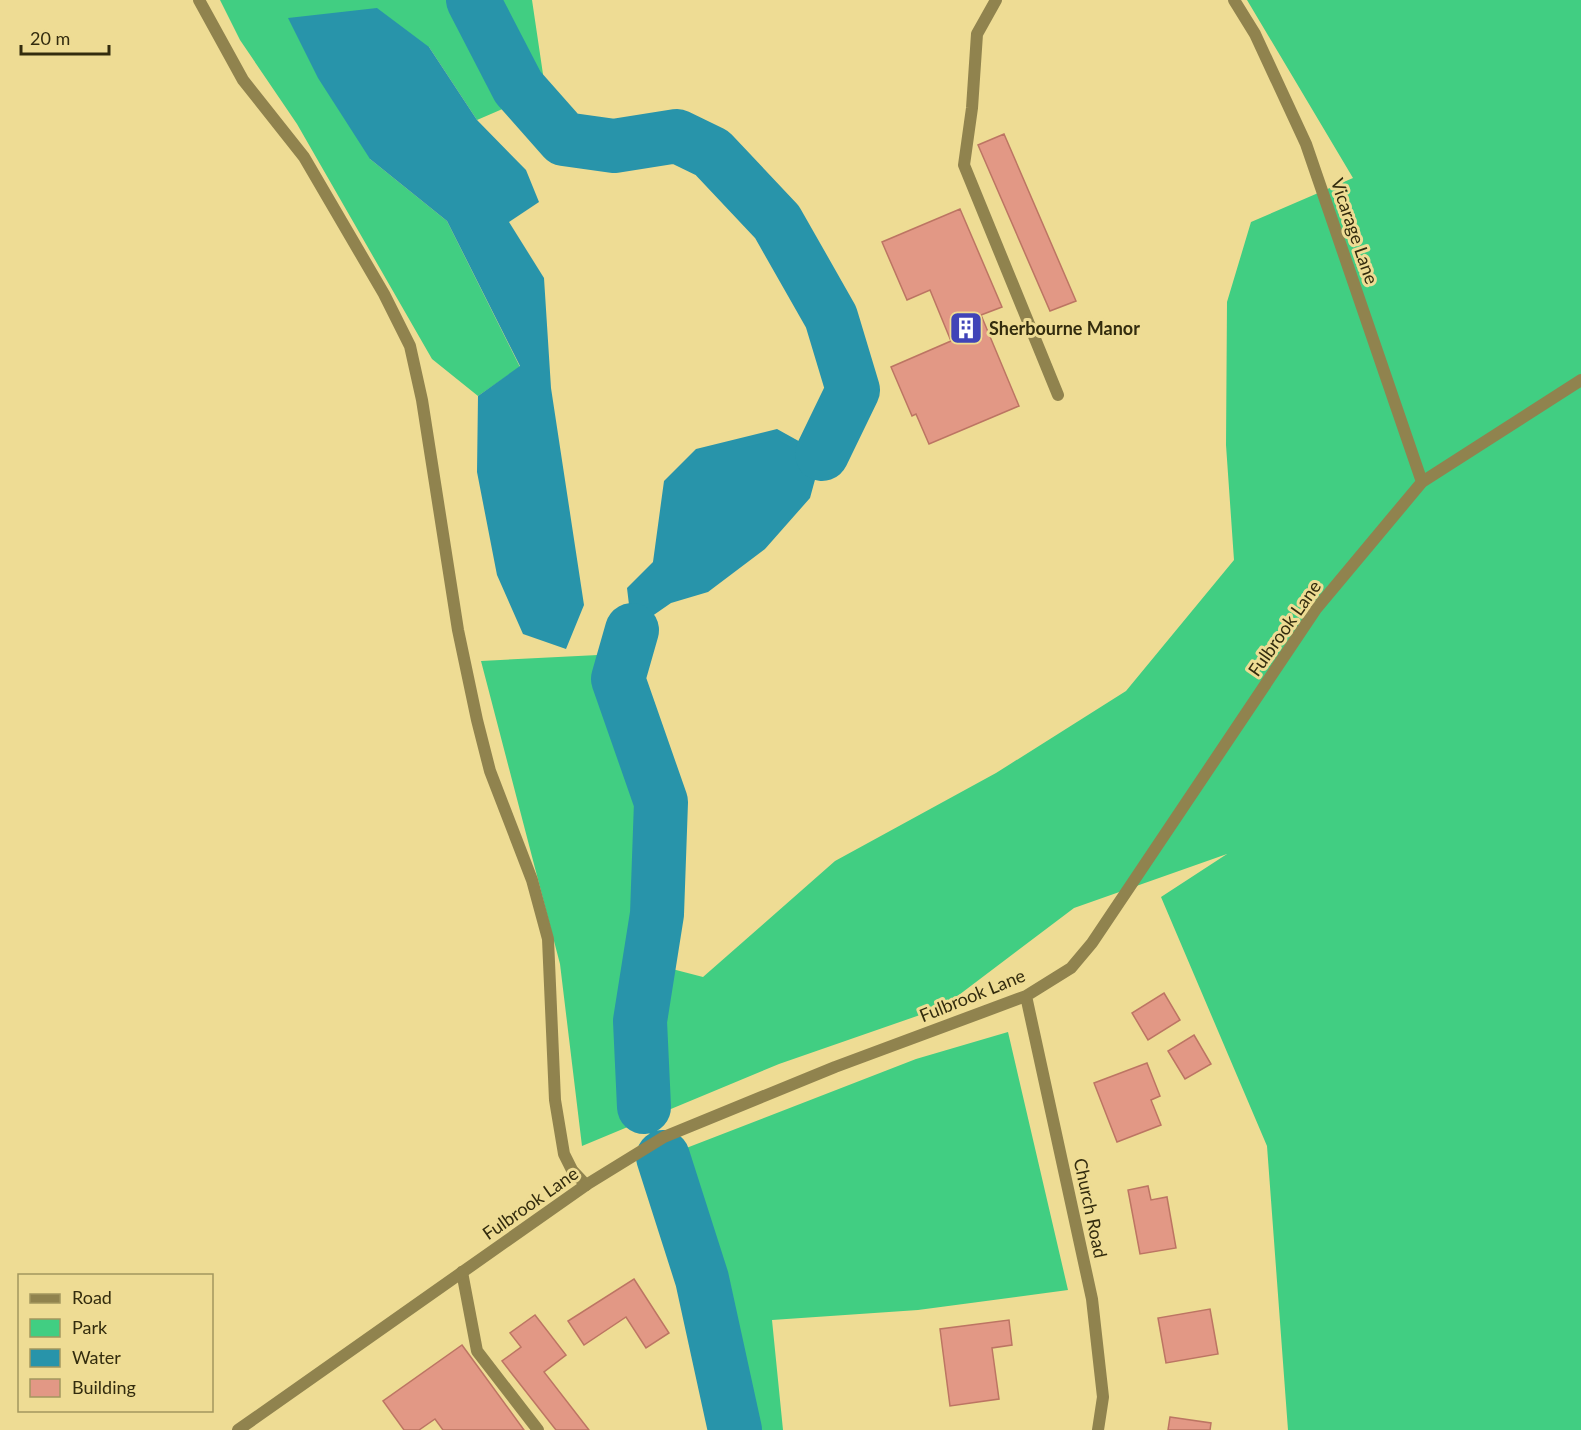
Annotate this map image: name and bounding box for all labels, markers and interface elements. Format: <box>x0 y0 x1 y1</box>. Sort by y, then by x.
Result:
scale bar <box>21 18 110 56</box>
text: 20 m <box>30 27 70 49</box>
street label: Vicarage Lane <box>1327 175 1383 287</box>
building icon: Sherbourne Manor <box>948 310 984 346</box>
place label: Sherbourne Manor <box>989 317 1140 339</box>
street label: Fulbrook Lane <box>1243 576 1325 680</box>
street label: Fulbrook Lane <box>916 964 1028 1026</box>
street label: Church Road <box>1070 1156 1112 1260</box>
street label: Fulbrook Lane <box>478 1162 582 1244</box>
legend <box>18 1274 213 1412</box>
text: Road <box>72 1286 112 1308</box>
text: Park <box>72 1316 108 1338</box>
text: Water <box>72 1346 121 1368</box>
text: Building <box>72 1376 136 1398</box>

